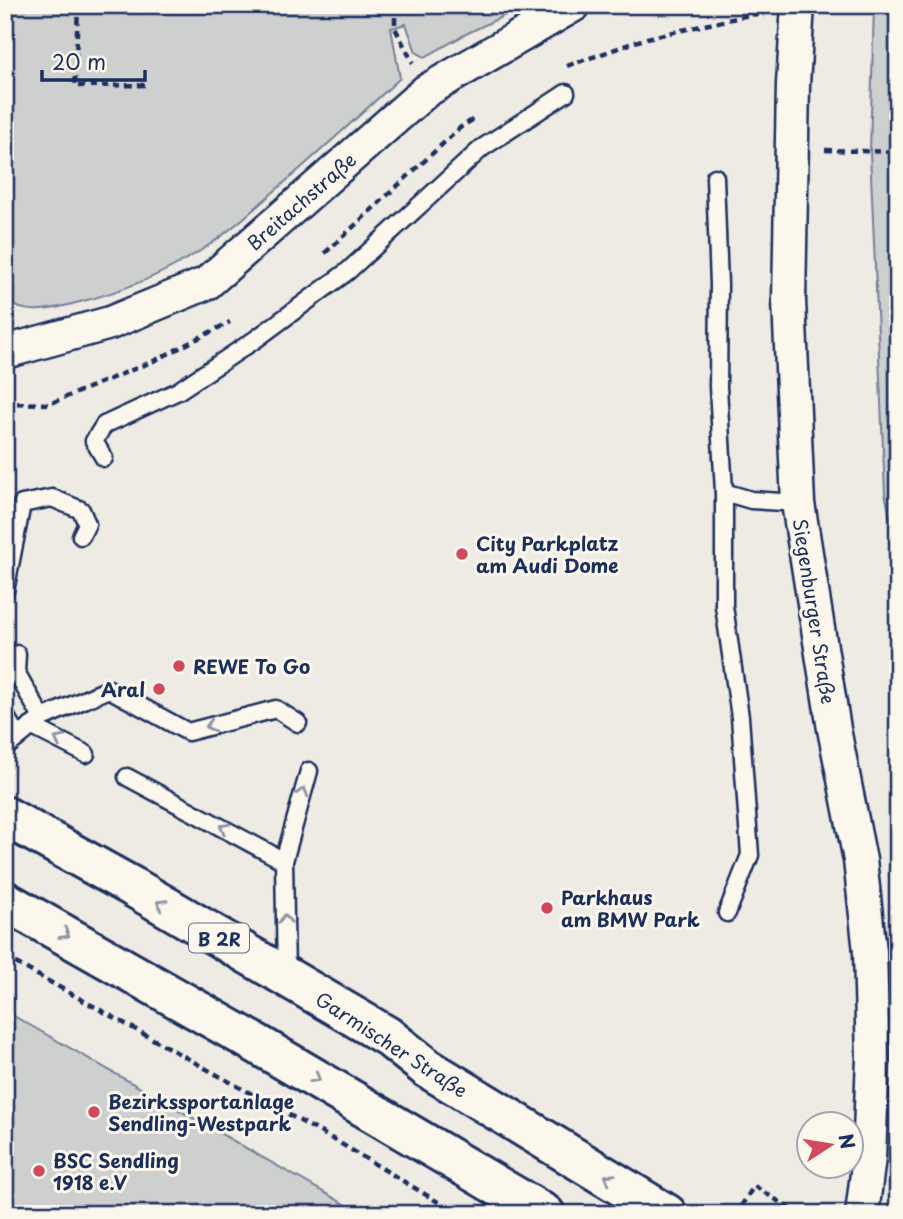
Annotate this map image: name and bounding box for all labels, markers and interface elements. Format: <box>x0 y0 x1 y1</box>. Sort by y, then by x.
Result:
scale bar <box>42 38 145 82</box>
text: 20 m <box>52 45 106 77</box>
street label: Breitachstraße <box>240 146 362 256</box>
street label: Siegenburger Straße <box>787 516 843 706</box>
place label: City Parkplatz am Audi Dome <box>476 529 619 579</box>
marker: City Parkplatz am Audi Dome <box>454 546 470 562</box>
place label: REWE To Go <box>193 652 310 680</box>
marker: REWE To Go <box>171 658 187 674</box>
place label: Aral <box>101 675 145 703</box>
marker: Aral <box>151 681 167 697</box>
one-way arrow <box>204 718 216 732</box>
one-way arrow <box>54 735 66 748</box>
one-way arrow <box>295 786 310 798</box>
one-way arrow <box>218 823 231 836</box>
place label: Parkhaus am BMW Park <box>561 883 700 933</box>
one-way arrow <box>155 899 168 912</box>
marker: Parkhaus am BMW Park <box>539 900 555 916</box>
one-way arrow <box>277 913 292 924</box>
road number: B 2R <box>189 923 249 953</box>
one-way arrow <box>57 926 70 939</box>
street label: Garmischer Straße <box>311 984 473 1104</box>
one-way arrow <box>308 1070 321 1083</box>
place label: Bezirkssportanlage Sendling-Westpark <box>108 1087 294 1137</box>
marker: Bezirkssportanlage Sendling-Westpark <box>86 1104 102 1120</box>
north arrow <box>794 1110 864 1180</box>
text: N <box>832 1131 863 1152</box>
place label: BSC Sendling 1918 e.V <box>53 1146 179 1196</box>
marker: BSC Sendling 1918 e.V <box>31 1163 47 1179</box>
one-way arrow <box>604 1174 617 1187</box>

